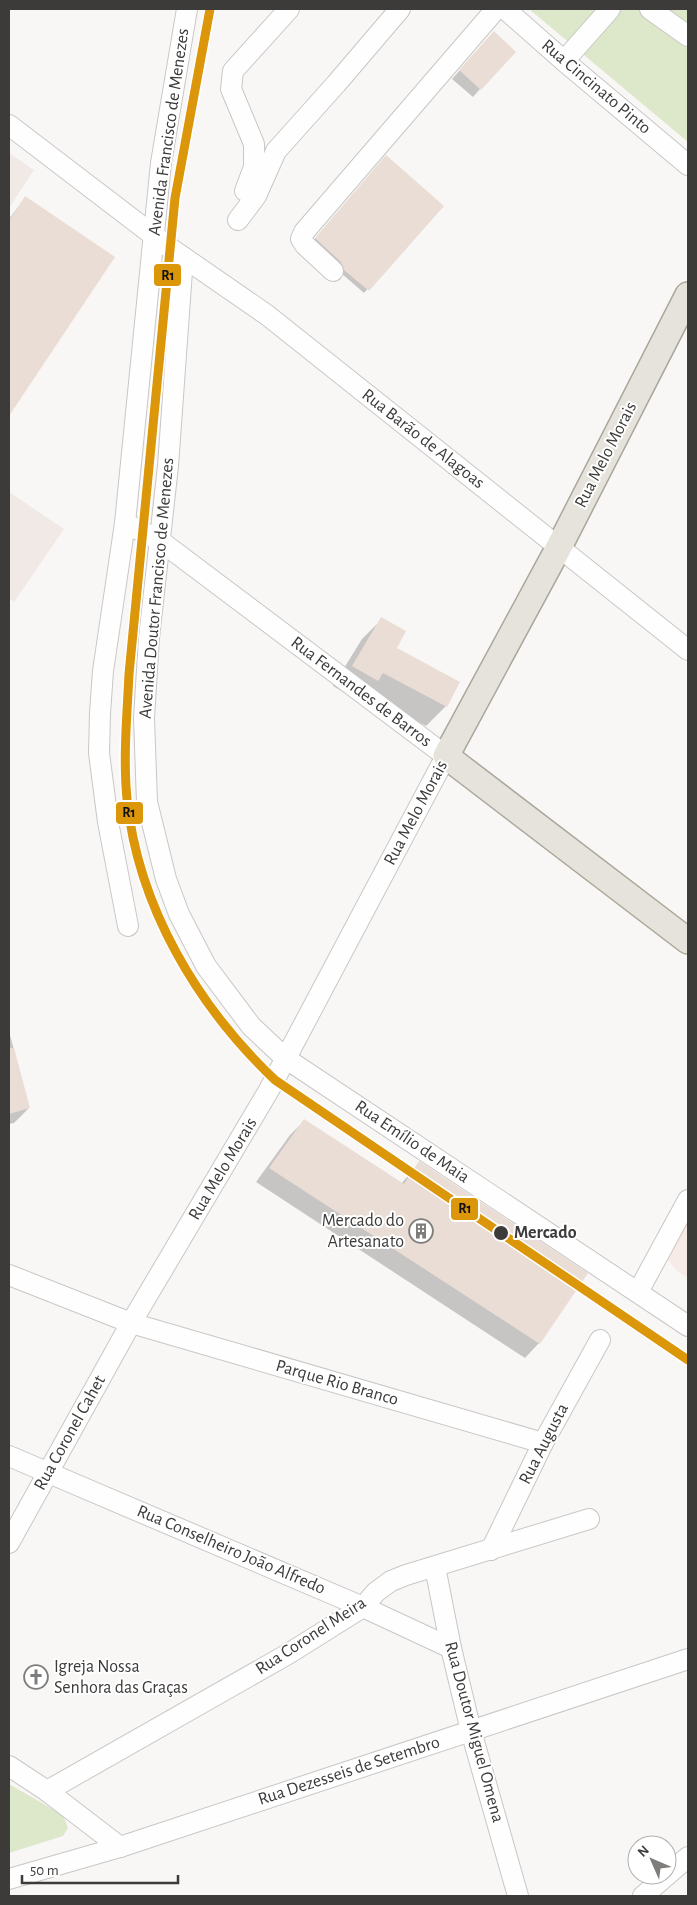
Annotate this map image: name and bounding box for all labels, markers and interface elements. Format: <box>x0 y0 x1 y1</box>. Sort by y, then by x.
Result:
street label: Avenida Francisco de Menezes <box>146 27 192 237</box>
street label: Rua Cincinato Pinto <box>538 36 654 138</box>
line badge: R1 <box>153 263 182 287</box>
text: R1 <box>161 269 175 283</box>
street label: Rua Barão de Alagoas <box>358 386 488 492</box>
street label: Rua Melo Morais <box>572 399 640 511</box>
street label: Avenida Doutor Francisco de Menezes <box>137 457 177 719</box>
street label: Rua Fernandes de Barros <box>287 633 435 751</box>
street label: Rua Melo Morais <box>381 758 451 868</box>
line badge: R1 <box>115 801 144 825</box>
text: R1 <box>122 806 136 820</box>
street label: Rua Emílio de Maia <box>352 1097 472 1187</box>
street label: Rua Melo Morais <box>185 1115 261 1223</box>
line badge: R1 <box>450 1197 479 1221</box>
text: R1 <box>458 1202 472 1216</box>
place label: Mercado do Artesanato <box>322 1212 404 1251</box>
building icon: Mercado do Artesanato <box>408 1218 434 1244</box>
marker: Mercado <box>492 1224 510 1242</box>
place label: Mercado <box>514 1224 577 1242</box>
street label: Parque Rio Branco <box>274 1357 401 1409</box>
street label: Rua Coronel Cahet <box>31 1372 109 1493</box>
street label: Rua Augusta <box>516 1401 572 1487</box>
street label: Rua Conselheiro João Alfredo <box>134 1502 328 1598</box>
street label: Rua Coronel Meira <box>253 1594 369 1678</box>
street label: Rua Doutor Miguel Omena <box>441 1640 507 1824</box>
place label: Igreja Nossa Senhora das Graças <box>54 1658 188 1697</box>
church icon: Igreja Nossa Senhora das Graças <box>23 1664 49 1690</box>
street label: Rua Dezesseis de Setembro <box>256 1733 442 1809</box>
north arrow <box>627 1835 677 1885</box>
text: N <box>635 1843 652 1860</box>
scale bar <box>22 1852 179 1884</box>
text: 50 m <box>30 1863 59 1878</box>

